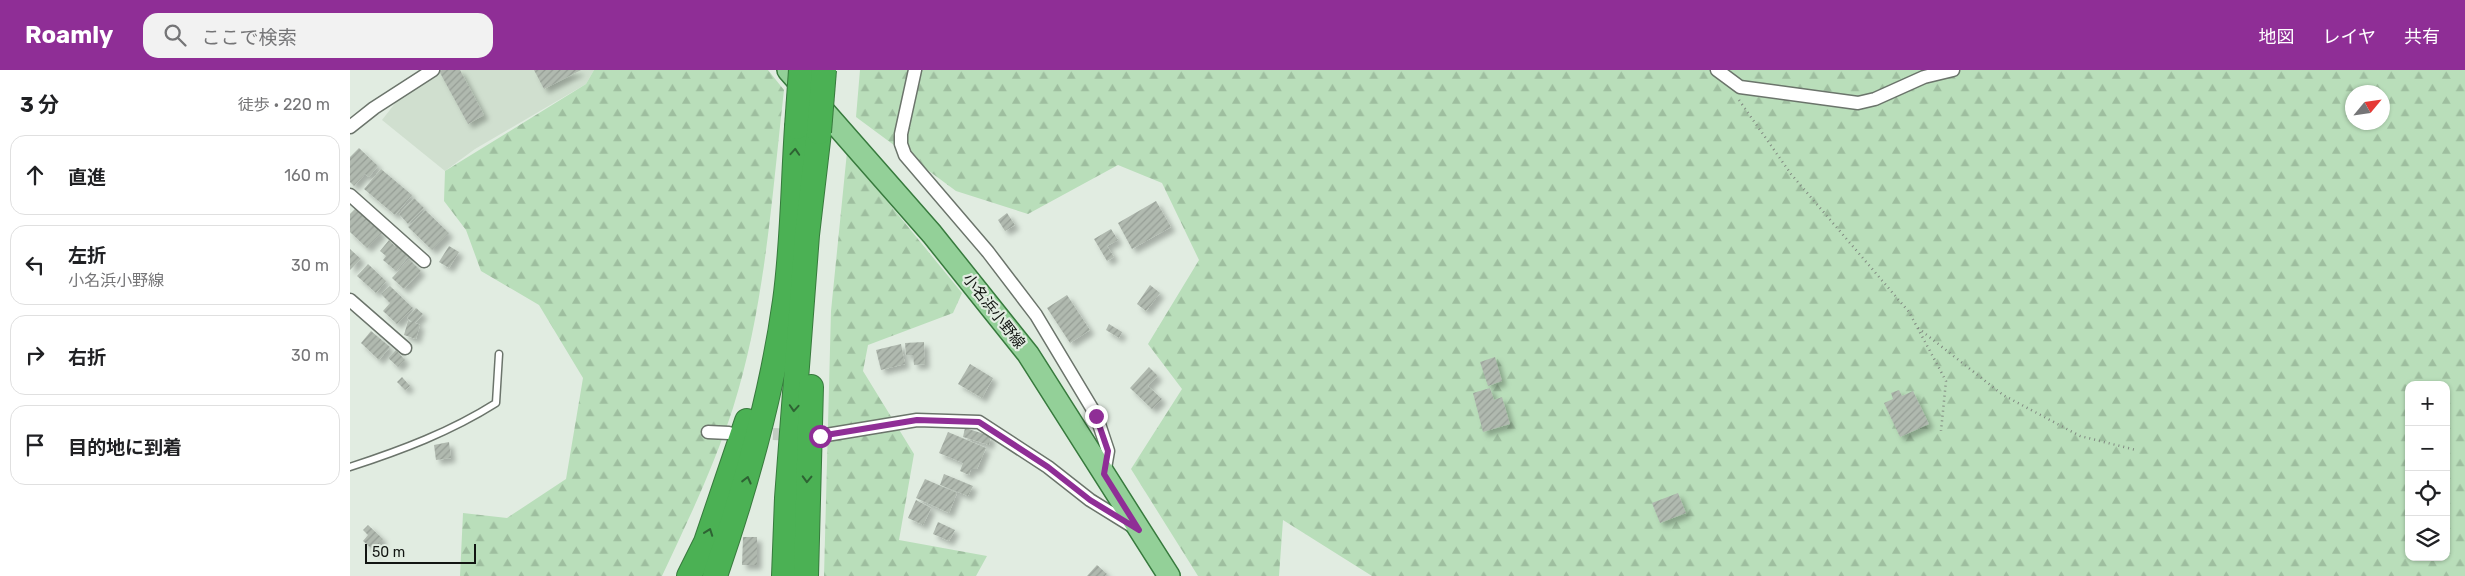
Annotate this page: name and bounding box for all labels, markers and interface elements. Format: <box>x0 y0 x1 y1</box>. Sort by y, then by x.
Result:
search box <box>143 13 493 58</box>
text: Roamly <box>25 21 113 49</box>
icon: search <box>161 21 189 49</box>
text: ここで検索 <box>201 26 296 49</box>
text: 地図 <box>2259 26 2295 48</box>
text: レイヤ <box>2323 26 2376 48</box>
text: 共有 <box>2404 26 2440 48</box>
north arrow <box>2345 85 2390 130</box>
text: 3 分 <box>20 92 59 117</box>
text: 徒歩 · 220 m <box>238 95 330 114</box>
one-way arrow <box>790 147 801 155</box>
icon: ahead <box>21 161 49 189</box>
text: 直進 <box>68 166 106 189</box>
text: 160 m <box>284 166 329 185</box>
text: 左折 <box>68 244 106 267</box>
icon: left <box>21 251 49 279</box>
text: 30 m <box>291 256 329 275</box>
street label: 小名浜小野線 <box>959 270 1029 352</box>
text: 小名浜小野線 <box>68 271 164 290</box>
icon: right <box>21 341 49 369</box>
text: 右折 <box>68 346 106 369</box>
text: 30 m <box>291 346 329 365</box>
map controls <box>2405 381 2450 561</box>
button: + <box>2405 381 2450 426</box>
one-way arrow <box>789 404 800 412</box>
route end <box>1085 405 1108 428</box>
route start <box>809 425 832 448</box>
button: − <box>2405 426 2450 471</box>
icon: arrive <box>21 431 49 459</box>
text: 目的地に到着 <box>68 436 182 459</box>
button: locate <box>2405 471 2450 516</box>
one-way arrow <box>741 475 752 484</box>
one-way arrow <box>802 475 813 483</box>
button: layers <box>2405 516 2450 561</box>
one-way arrow <box>703 528 713 536</box>
scale bar <box>365 541 476 564</box>
text: 50 m <box>372 544 405 561</box>

